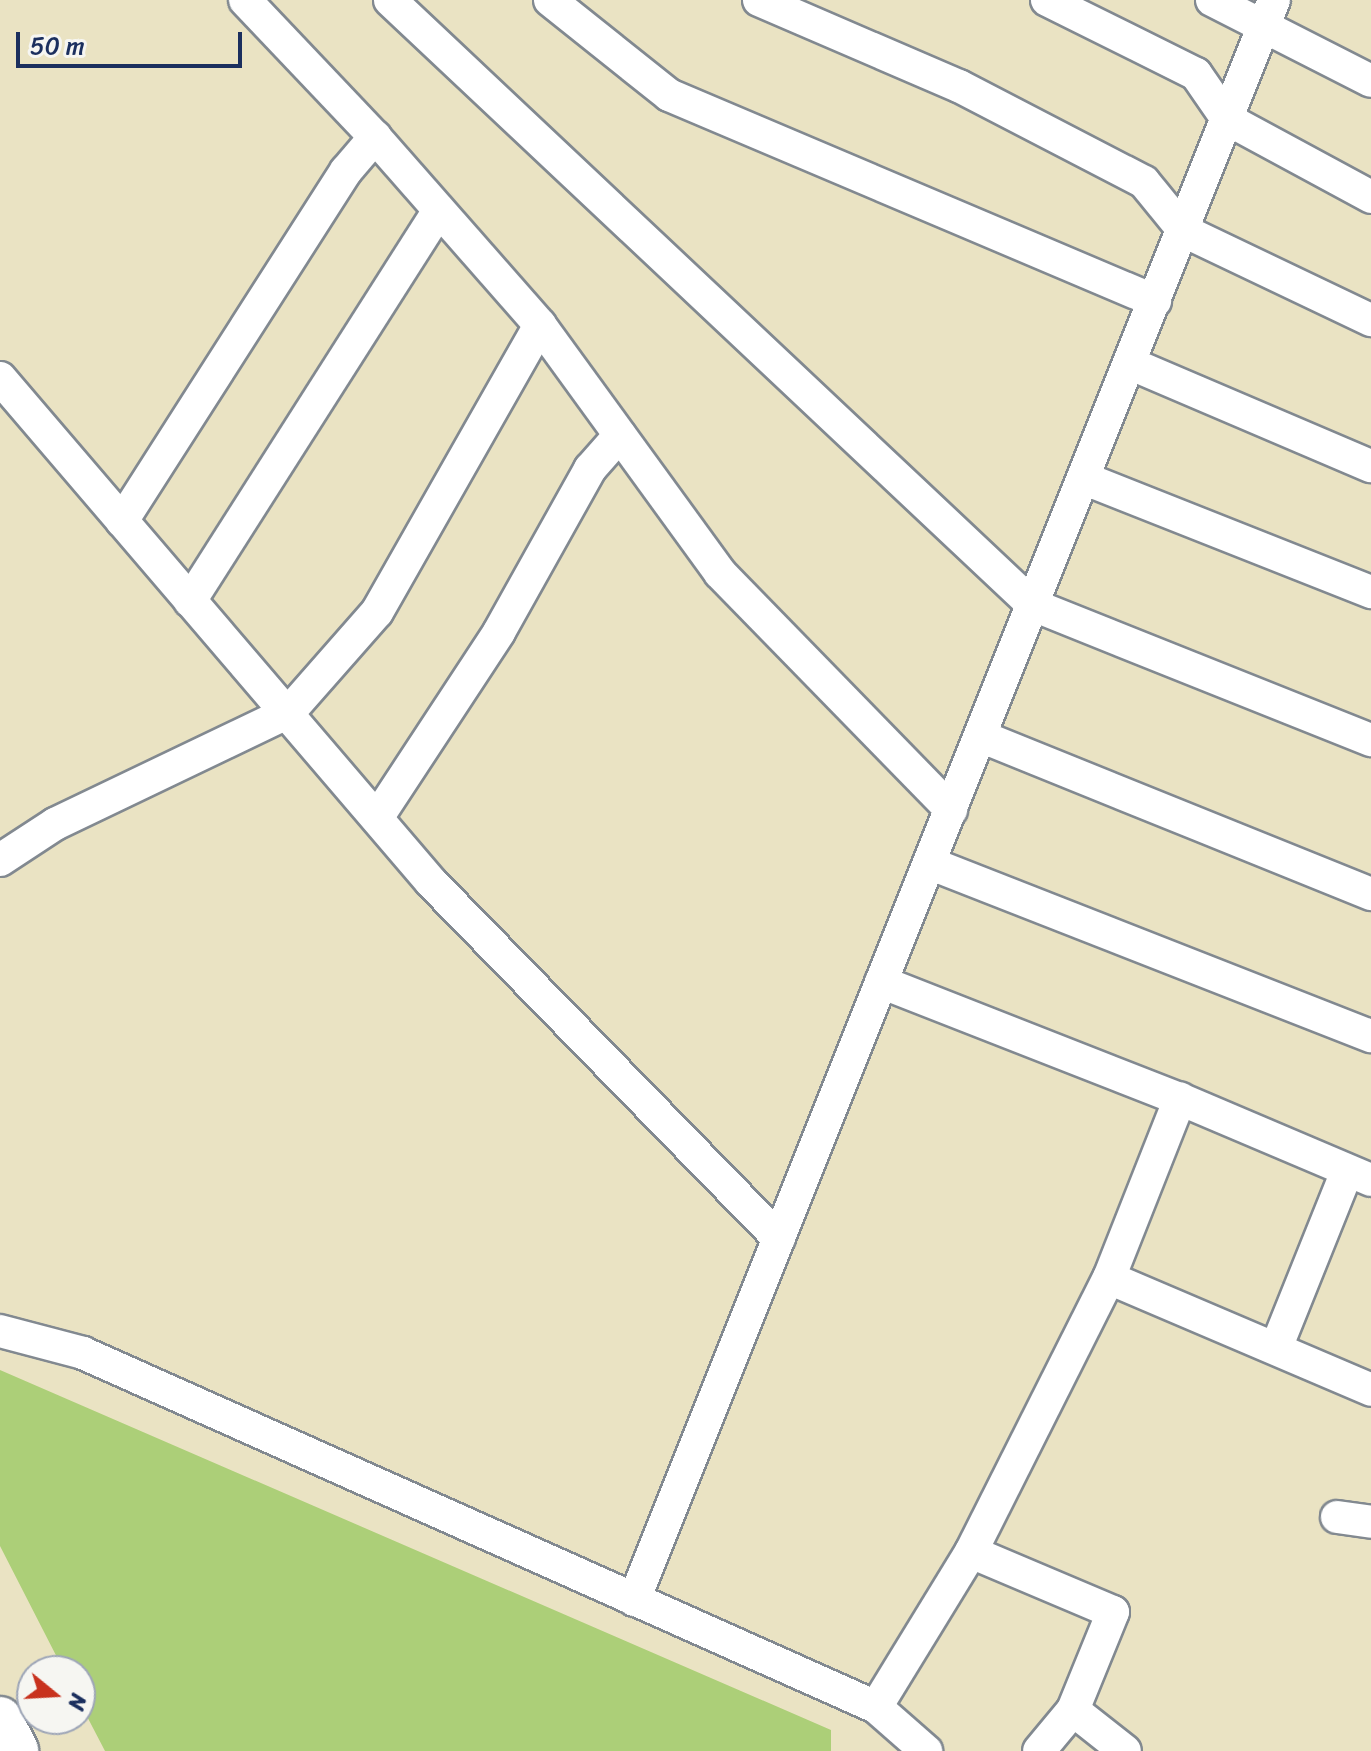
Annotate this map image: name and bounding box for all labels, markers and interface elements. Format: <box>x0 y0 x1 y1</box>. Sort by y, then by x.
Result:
scale bar <box>20 16 246 66</box>
text: 50 m <box>30 25 85 67</box>
north arrow <box>16 1655 96 1735</box>
text: N <box>56 1689 98 1715</box>

